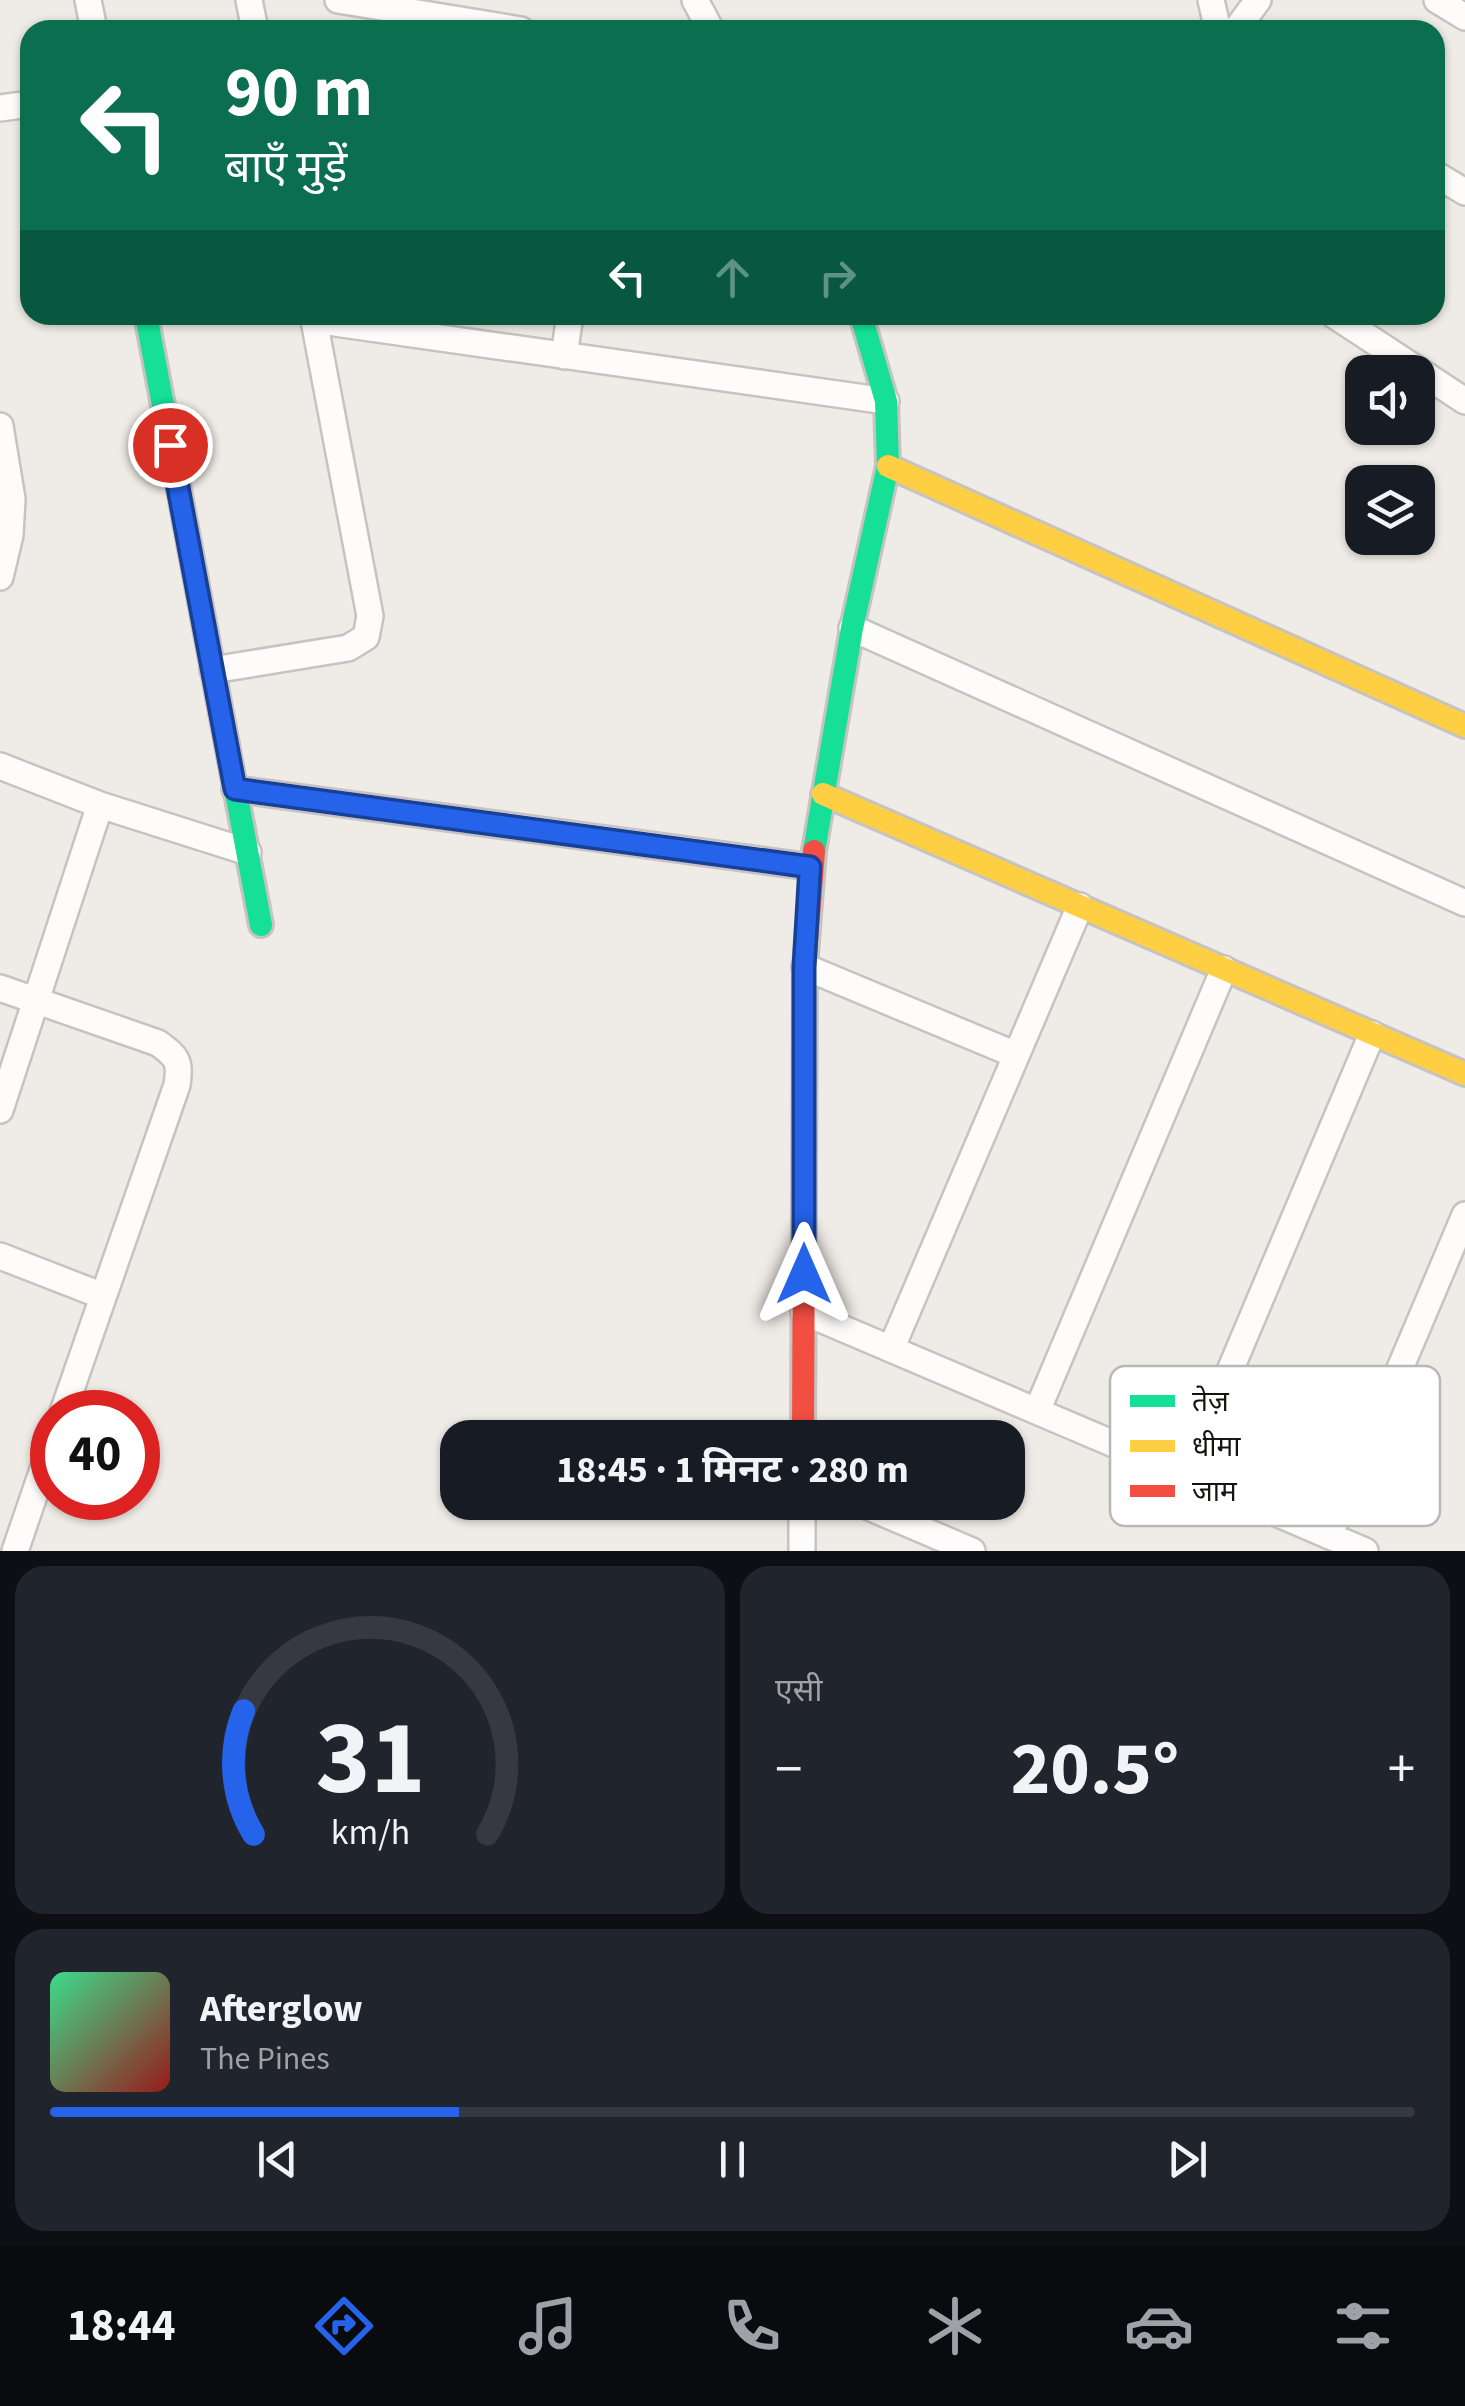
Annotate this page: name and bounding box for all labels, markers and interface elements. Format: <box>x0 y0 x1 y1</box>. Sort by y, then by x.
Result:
text: 90 m <box>225 43 373 143</box>
icon: left <box>60 60 190 190</box>
text: बाएँ मुड़ें <box>225 136 347 200</box>
icon: left <box>600 250 655 305</box>
icon: ahead <box>705 250 760 305</box>
icon: right <box>810 250 865 305</box>
map controls <box>1345 355 1435 555</box>
button: sound <box>1345 355 1435 445</box>
pin <box>128 403 213 488</box>
icon: arrive <box>143 418 198 473</box>
button: layers <box>1345 465 1435 555</box>
position arrow <box>752 1222 856 1326</box>
legend <box>1110 1366 1440 1526</box>
text: तेज़ <box>1192 1382 1230 1422</box>
speed limit sign: 40 <box>30 1390 160 1520</box>
text: धीमा <box>1192 1427 1241 1467</box>
text: 18:45 · 1 मिनट · 280 m <box>556 1443 909 1497</box>
text: जाम <box>1192 1472 1238 1512</box>
text: एसी <box>775 1668 823 1714</box>
text: 31 <box>315 1686 425 1834</box>
text: 20.5° <box>1011 1716 1179 1823</box>
text: − <box>775 1731 802 1809</box>
text: + <box>1388 1731 1415 1809</box>
text: km/h <box>330 1807 410 1858</box>
text: Afterglow <box>200 1982 363 2036</box>
text: The Pines <box>200 2036 330 2082</box>
icon: previous <box>250 2132 305 2187</box>
icon: pause <box>705 2132 760 2187</box>
icon: next <box>1160 2132 1215 2187</box>
icon: directions <box>309 2291 379 2361</box>
icon: music <box>513 2291 583 2361</box>
icon: phone <box>717 2291 787 2361</box>
icon: climate <box>920 2291 990 2361</box>
icon: car <box>1124 2291 1194 2361</box>
icon: filters <box>1328 2291 1398 2361</box>
text: 18:44 <box>67 2294 175 2358</box>

